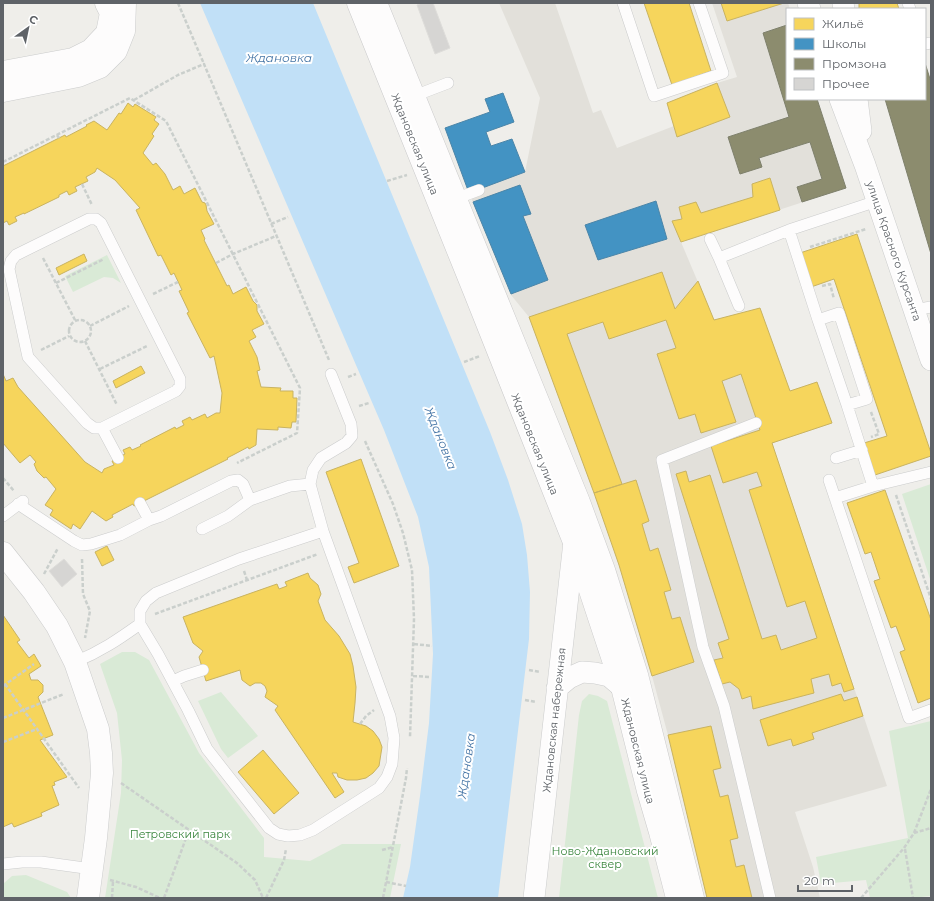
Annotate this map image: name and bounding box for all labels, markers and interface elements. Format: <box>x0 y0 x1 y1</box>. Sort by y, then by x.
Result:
north arrow <box>8 8 48 48</box>
legend <box>786 8 926 100</box>
text: С <box>26 12 41 28</box>
text: Жильё <box>822 16 864 31</box>
text: Школы <box>822 36 867 51</box>
water label: Ждановка <box>245 50 312 65</box>
text: Промзона <box>822 56 886 71</box>
text: Прочее <box>822 76 870 91</box>
street label: Ждановская улица <box>388 91 442 197</box>
street label: улица Красного Курсанта <box>863 178 925 323</box>
street label: Ждановская улица <box>508 391 562 497</box>
water label: Ждановка <box>421 404 460 471</box>
street label: Ждановская набережная <box>539 647 569 793</box>
street label: Ждановская улица <box>618 697 658 805</box>
water label: Ждановка <box>454 732 478 801</box>
park label: Петровский парк <box>130 827 231 841</box>
park label: Ново-Ждановский сквер <box>551 844 659 871</box>
scale bar <box>798 867 852 893</box>
text: 20 m <box>804 873 835 888</box>

